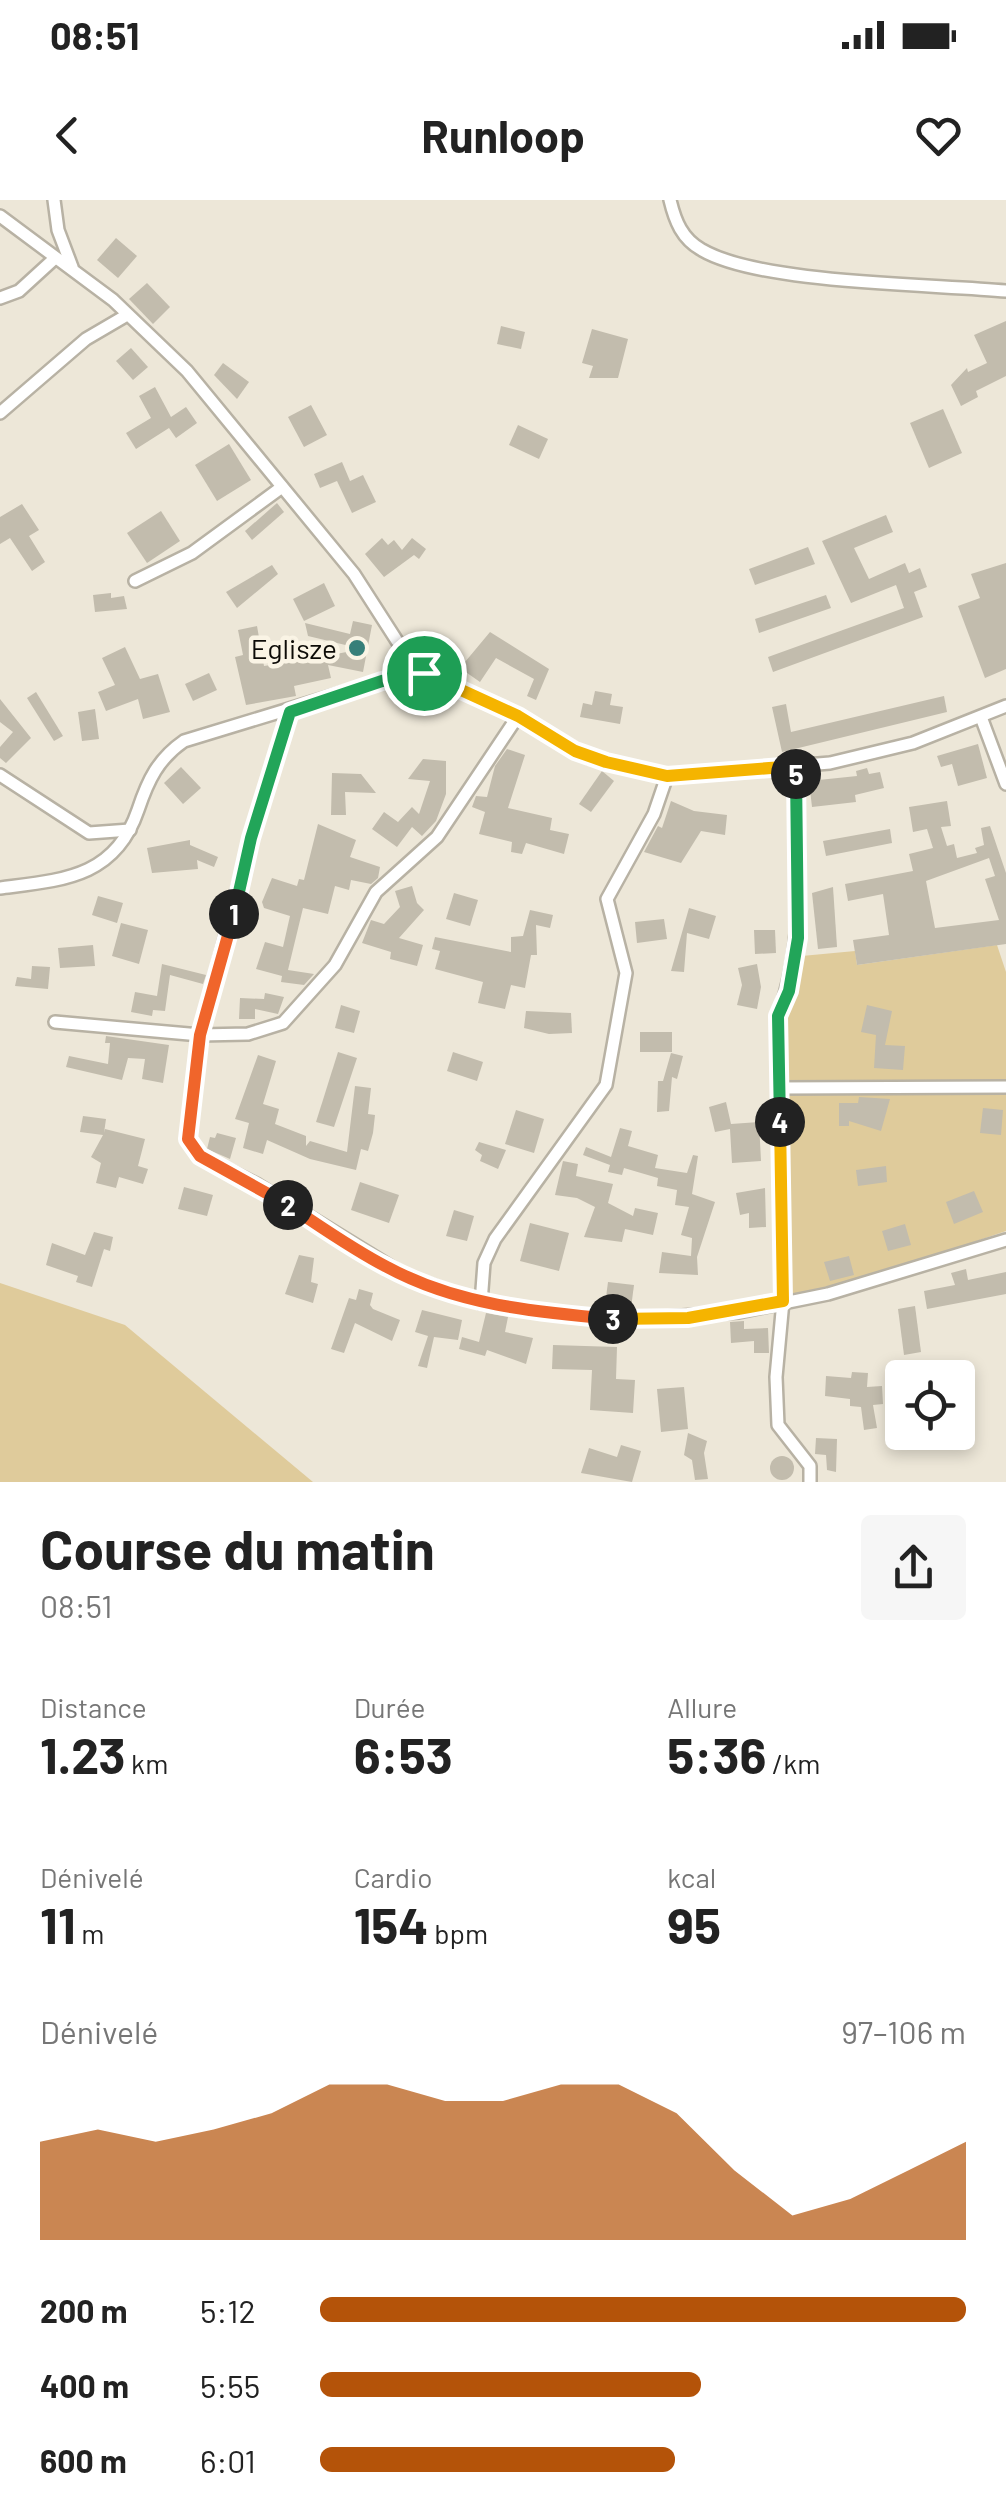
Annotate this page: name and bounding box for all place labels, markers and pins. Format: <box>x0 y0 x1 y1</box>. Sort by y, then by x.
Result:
place label: Eglisze <box>251 631 337 665</box>
pin <box>382 631 467 716</box>
marker: Eglisze <box>346 637 368 659</box>
pin: 5 <box>771 749 821 799</box>
pin: 1 <box>209 889 259 939</box>
pin: 4 <box>755 1097 805 1147</box>
pin: 2 <box>263 1180 313 1230</box>
pin: 3 <box>588 1294 638 1344</box>

